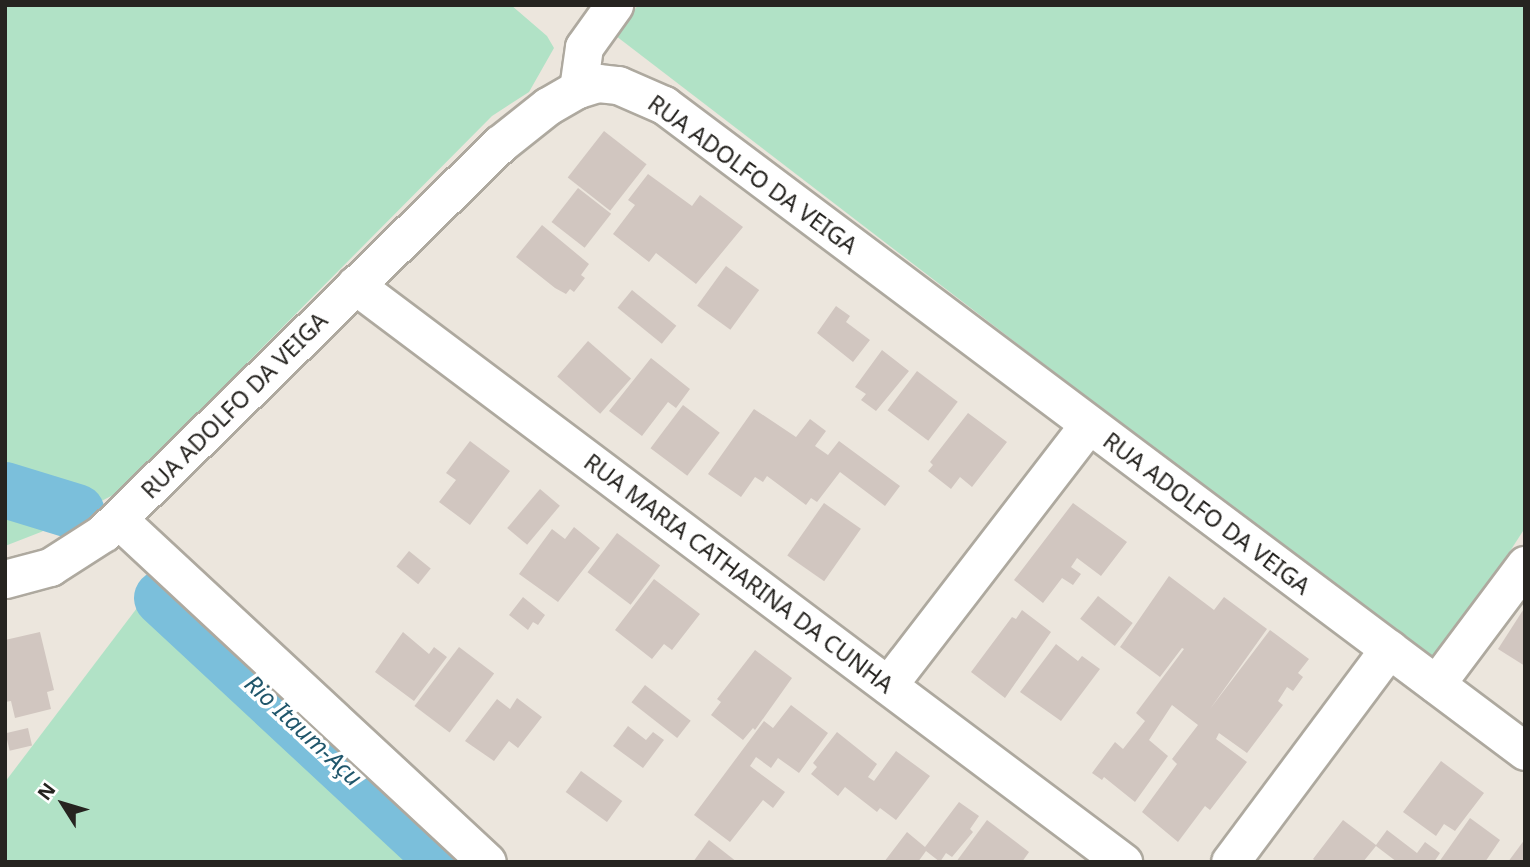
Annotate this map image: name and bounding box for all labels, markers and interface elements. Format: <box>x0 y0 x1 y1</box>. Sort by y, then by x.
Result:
street label: RUA ADOLFO DA VEIGA <box>643 89 863 259</box>
street label: RUA ADOLFO DA VEIGA <box>135 306 333 504</box>
street label: RUA ADOLFO DA VEIGA <box>1098 426 1316 600</box>
street label: RUA MARIA CATHARINA DA CUNHA <box>579 448 899 698</box>
water label: Rio Itaum-Açu <box>239 668 369 792</box>
north arrow <box>28 769 98 839</box>
text: N <box>31 777 61 805</box>

